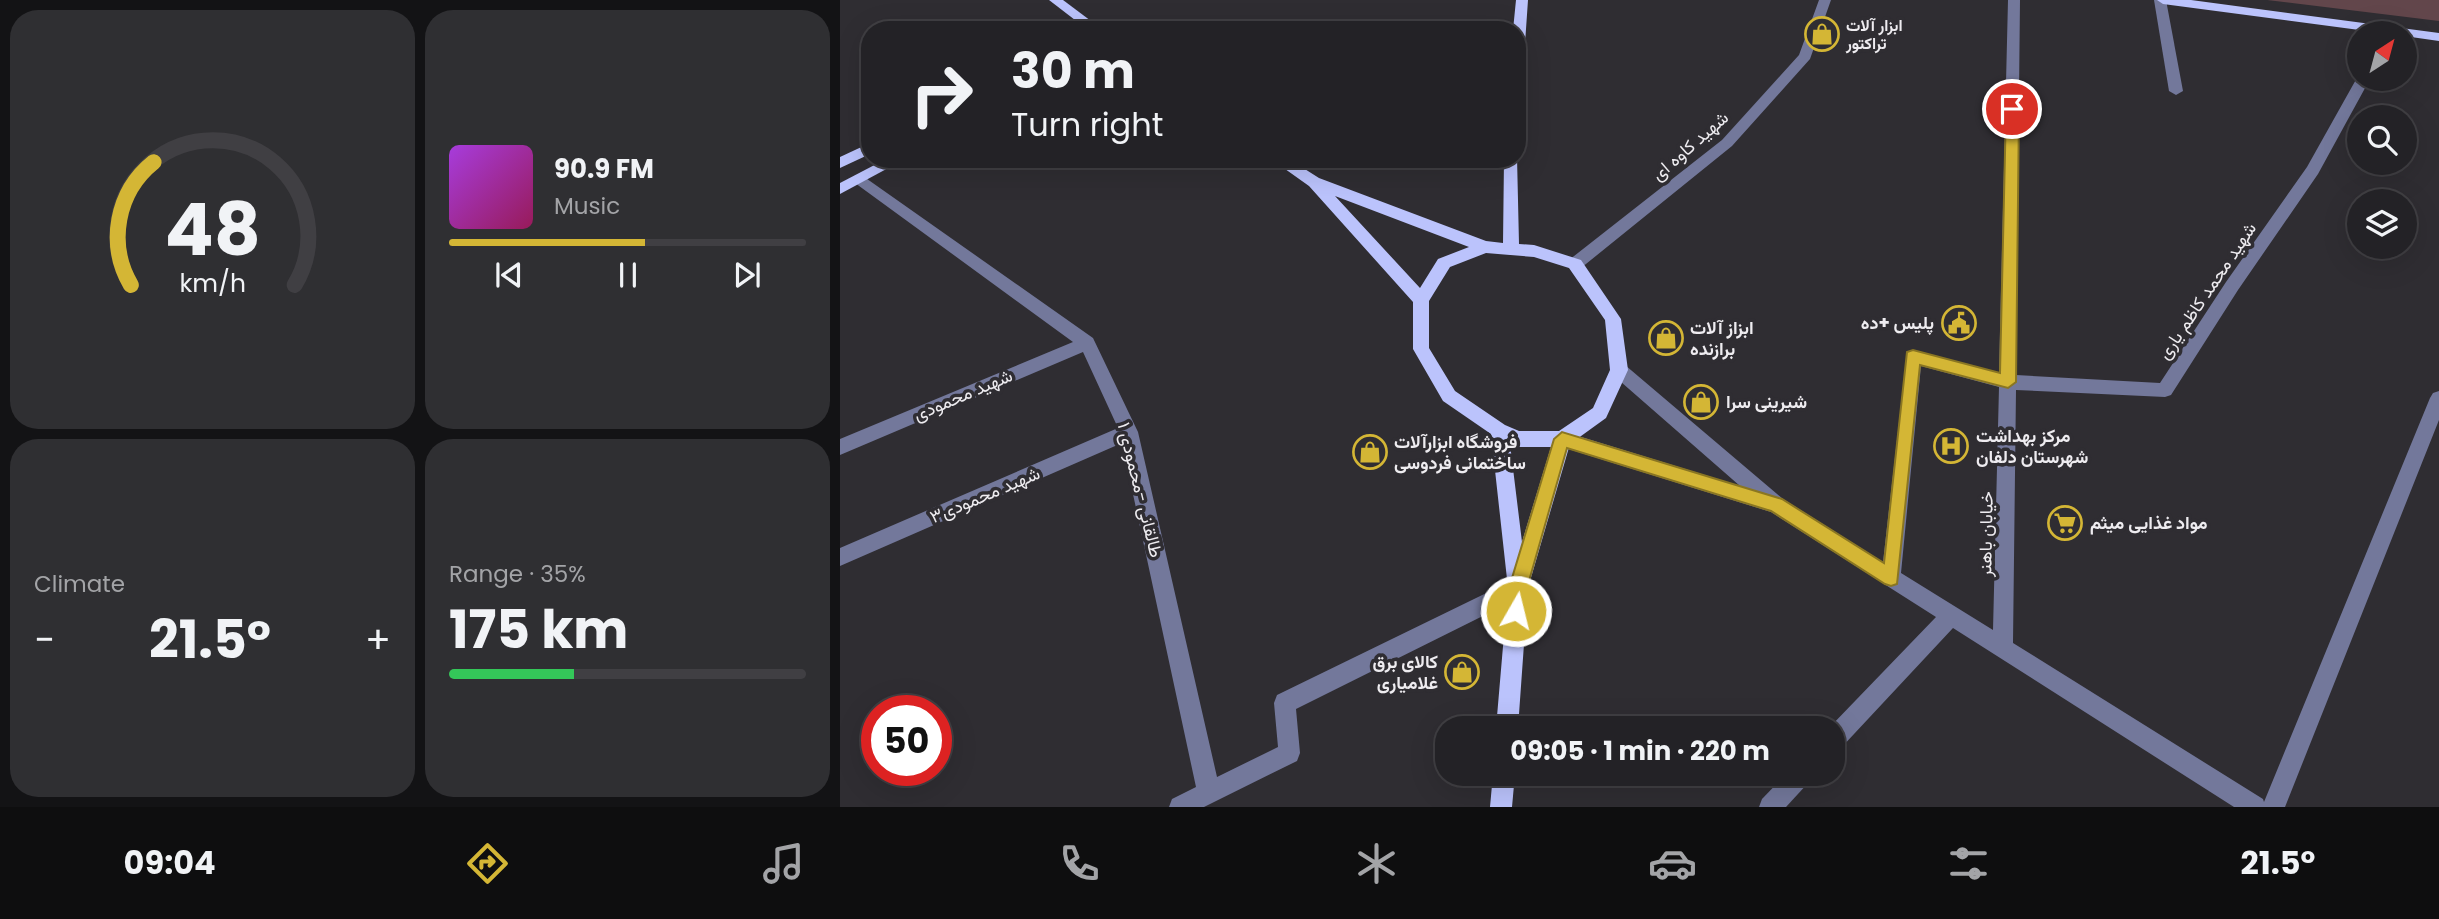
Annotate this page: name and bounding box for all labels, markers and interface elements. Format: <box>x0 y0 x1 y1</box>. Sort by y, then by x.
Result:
place label: ابزار آلات تراکتور <box>1845 14 1903 55</box>
shop icon: ابزار آلات تراکتور <box>1803 15 1841 53</box>
north arrow <box>2347 21 2417 91</box>
map controls <box>2347 21 2417 259</box>
text: 30 m <box>1011 37 1135 105</box>
icon: right <box>896 49 987 140</box>
pin <box>1982 79 2042 139</box>
icon: arrive <box>1993 90 2031 128</box>
text: Turn right <box>1011 102 1163 147</box>
street label: شهید کاوه ای <box>1646 105 1734 186</box>
button: search <box>2347 105 2417 175</box>
text: 90.9 FM <box>554 151 654 187</box>
text: 48 <box>164 180 261 281</box>
button: layers <box>2347 189 2417 259</box>
text: Music <box>554 190 620 222</box>
street label: شهید محمد کاظم یاری <box>2151 217 2262 364</box>
icon: previous <box>490 256 528 294</box>
icon: pause <box>609 256 647 294</box>
icon: next <box>728 256 766 294</box>
text: km/h <box>179 266 246 301</box>
public building icon: پلیس +ده <box>1940 304 1978 342</box>
place label: پلیس +ده <box>1861 310 1934 335</box>
place label: ابزاز آلات برازنده <box>1690 315 1754 361</box>
shop icon: ابزاز آلات برازنده <box>1647 319 1685 357</box>
street label: شهید محمودی <box>909 362 1016 427</box>
shop icon: شیرینی سرا <box>1682 383 1720 421</box>
place label: شیرینی سرا <box>1726 389 1807 414</box>
street label: طالقانی -محمودی ۱ <box>1112 420 1169 560</box>
place label: مرکز بهداشت شهرستان دلفان <box>1976 423 2088 469</box>
hospital icon: مرکز بهداشت شهرستان دلفان <box>1932 427 1970 465</box>
place label: فروشگاه ابزارآلات ساختمانی فردوسی <box>1394 429 1526 475</box>
shop icon: فروشگاه ابزارآلات ساختمانی فردوسی <box>1351 433 1389 471</box>
street label: شهید محمودی۳ <box>926 460 1044 529</box>
street label: خیابان باهنر <box>1972 491 1999 578</box>
supermarket icon: مواد غذایی میثم <box>2046 504 2084 542</box>
place label: مواد غذایی میثم <box>2090 510 2208 535</box>
text: Range · 35% <box>449 558 586 590</box>
text: Climate <box>34 568 125 600</box>
position arrow <box>1479 574 1553 648</box>
text: 175 km <box>449 593 628 666</box>
text: 21.5° <box>149 603 271 676</box>
text: − <box>34 613 55 666</box>
text: + <box>365 613 391 666</box>
place label: کالای برق غلامیاری <box>1373 649 1438 695</box>
shop icon: کالای برق غلامیاری <box>1443 653 1481 691</box>
speed limit sign: 50 <box>861 695 952 786</box>
text: 09:05 · 1 min · 220 m <box>1510 733 1770 769</box>
icon: directions <box>463 839 512 888</box>
icon: music <box>759 839 808 888</box>
icon: phone <box>1055 839 1104 888</box>
icon: climate <box>1352 839 1401 888</box>
icon: car <box>1648 839 1697 888</box>
icon: filters <box>1944 839 1993 888</box>
text: 09:04 <box>124 840 216 885</box>
text: 21.5° <box>2240 840 2315 885</box>

